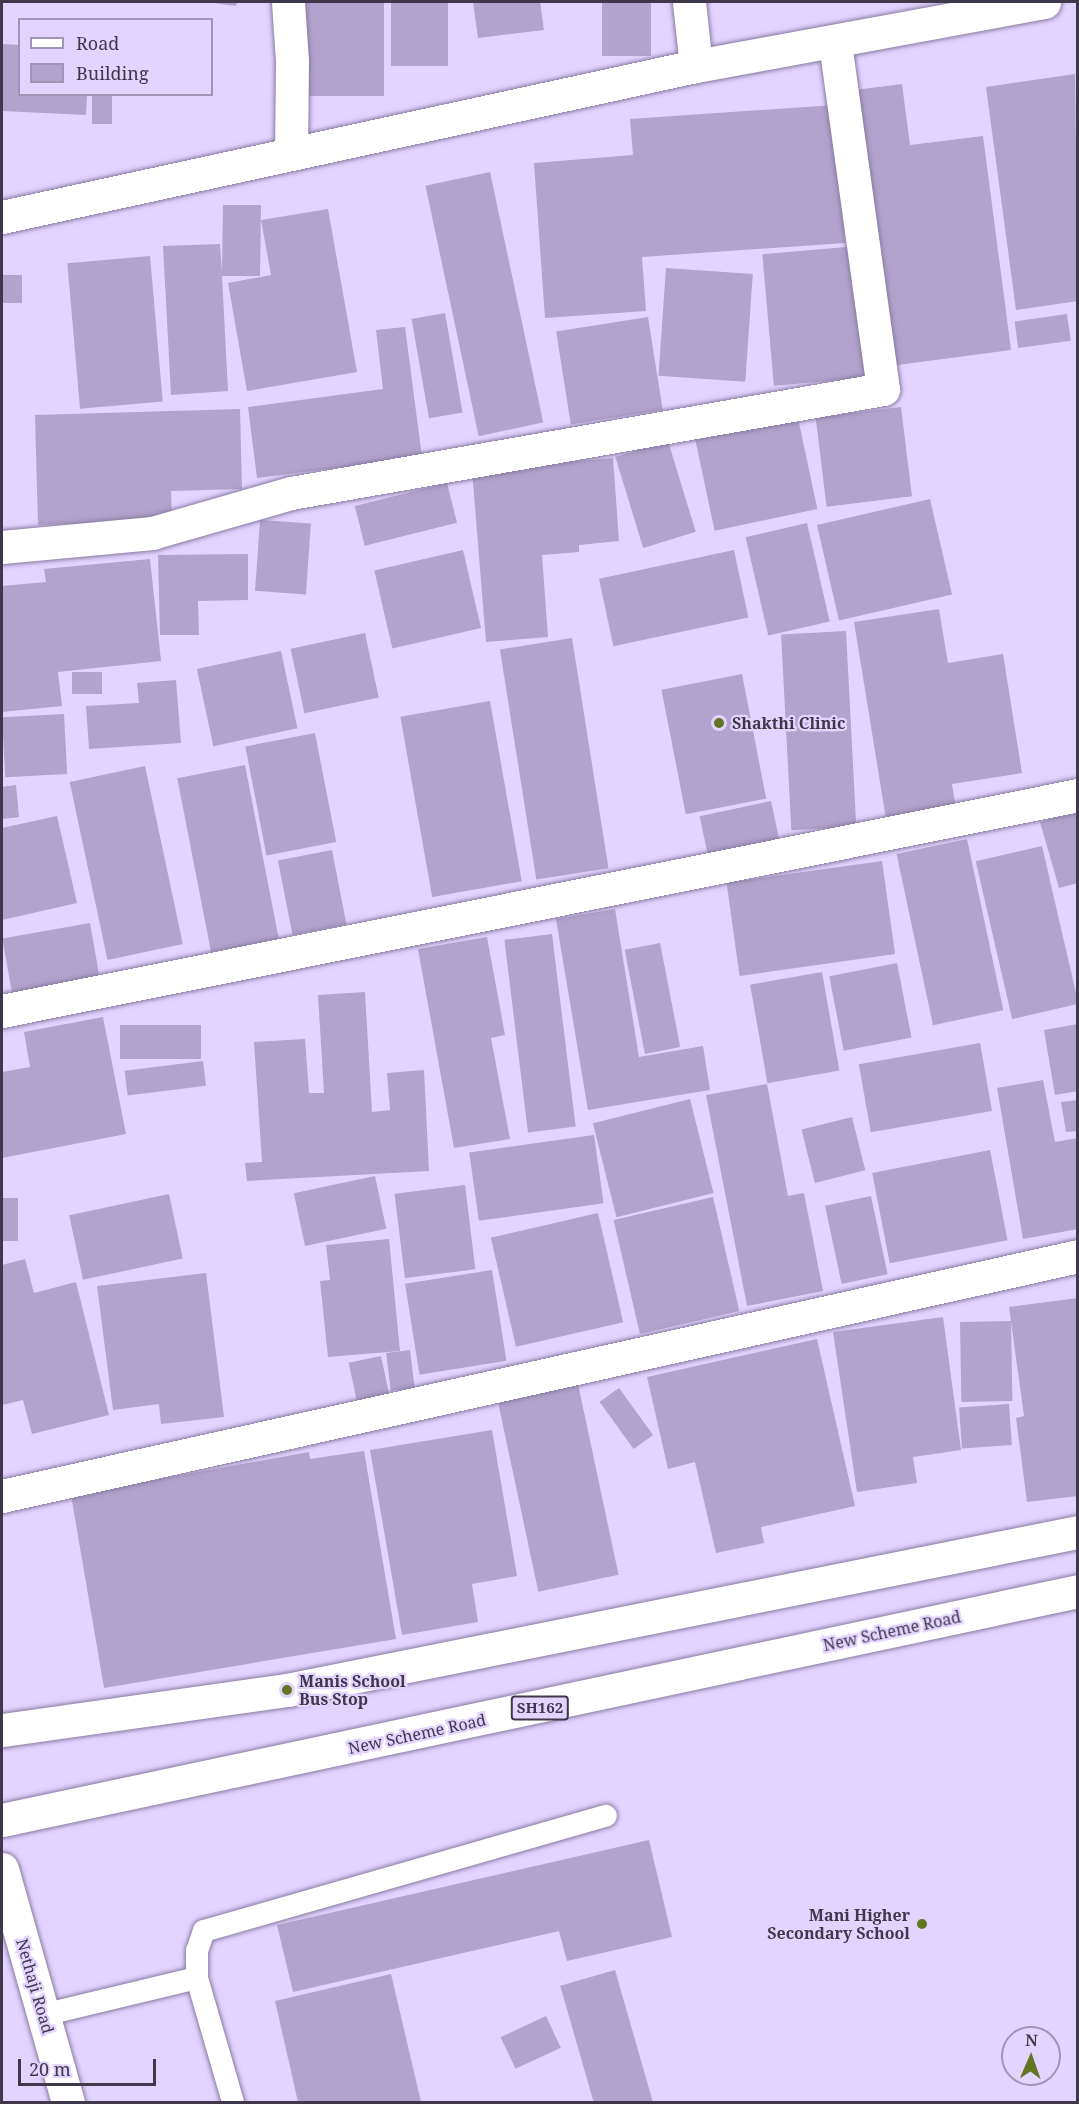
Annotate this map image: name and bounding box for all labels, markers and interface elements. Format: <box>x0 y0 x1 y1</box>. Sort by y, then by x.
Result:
legend <box>18 18 213 96</box>
text: Road <box>76 31 119 55</box>
text: Building <box>76 61 149 85</box>
place label: Shakthi Clinic <box>732 713 845 733</box>
marker: Shakthi Clinic <box>710 714 728 732</box>
street label: New Scheme Road <box>821 1607 963 1655</box>
place label: Manis School Bus Stop <box>299 1671 406 1709</box>
marker: Manis School Bus Stop <box>280 1683 294 1697</box>
road number: SH162 <box>510 1696 570 1720</box>
street label: New Scheme Road <box>346 1710 488 1758</box>
place label: Mani Higher Secondary School <box>767 1905 910 1943</box>
marker: Mani Higher Secondary School <box>915 1917 929 1931</box>
street label: Nethaji Road <box>12 1936 58 2036</box>
north arrow <box>1001 2026 1061 2086</box>
text: N <box>1025 2029 1038 2051</box>
scale bar <box>21 2047 159 2085</box>
text: 20 m <box>29 2057 71 2081</box>

